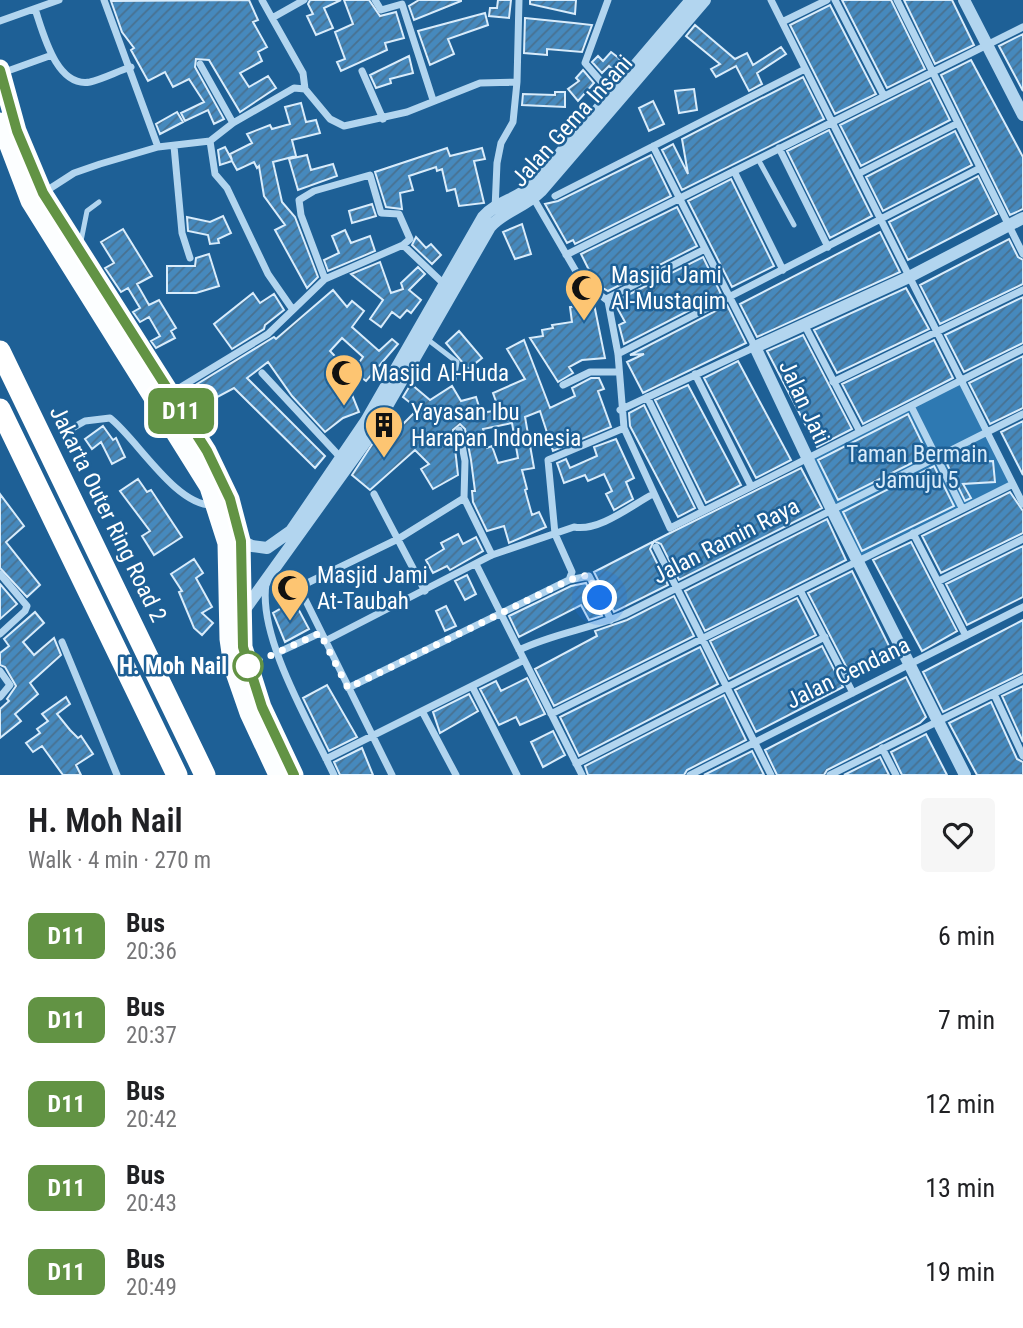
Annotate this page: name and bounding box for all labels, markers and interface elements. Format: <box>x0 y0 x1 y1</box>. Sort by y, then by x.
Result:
street label: Jalan Gema Insani <box>506 50 638 192</box>
place label: Masjid Jami Al-Mustaqim <box>611 262 726 315</box>
mosque icon: Masjid Jami Al-Mustaqim <box>563 267 605 322</box>
mosque icon: Masjid Al-Huda <box>323 352 365 407</box>
street label: Jalan Jati <box>773 356 835 448</box>
place label: Masjid Al-Huda <box>371 360 509 387</box>
line badge: D11 <box>141 388 221 434</box>
text: D11 <box>162 397 200 425</box>
place label: Yayasan Ibu Harapan Indonesia <box>411 399 581 452</box>
street label: Jakarta Outer Ring Road 2 <box>44 402 172 626</box>
building icon: Yayasan Ibu Harapan Indonesia <box>363 404 405 459</box>
park label: Taman Bermain Jamuju 5 <box>846 441 988 494</box>
street label: Jalan Ramin Raya <box>648 493 804 589</box>
place label: Masjid Jami At-Taubah <box>317 562 428 615</box>
mosque icon: Masjid Jami At-Taubah <box>269 567 311 622</box>
your location <box>582 580 617 615</box>
street label: Jalan Cendana <box>782 631 914 715</box>
marker: H. Moh Nail <box>233 651 263 681</box>
place label: H. Moh Nail <box>119 653 227 680</box>
button: heart <box>921 798 995 872</box>
text: H. Moh Nail <box>28 801 183 840</box>
text: Walk · 4 min · 270 m <box>28 847 211 874</box>
text: Bus <box>126 908 165 938</box>
text: 6 min <box>938 921 995 951</box>
text: D11 <box>48 922 85 950</box>
text: 20:36 <box>126 938 177 965</box>
text: Bus <box>126 992 165 1022</box>
text: 7 min <box>938 1005 995 1035</box>
text: D11 <box>48 1006 85 1034</box>
text: 20:37 <box>126 1022 177 1049</box>
text: Bus <box>126 1076 165 1106</box>
text: 12 min <box>925 1089 995 1119</box>
text: D11 <box>48 1090 85 1118</box>
text: 20:42 <box>126 1106 177 1133</box>
text: Bus <box>126 1160 165 1190</box>
text: 13 min <box>925 1173 995 1203</box>
text: D11 <box>48 1174 85 1202</box>
text: 20:43 <box>126 1190 177 1217</box>
text: Bus <box>126 1244 165 1274</box>
text: 19 min <box>925 1257 995 1287</box>
text: D11 <box>48 1258 85 1286</box>
text: 20:49 <box>126 1274 177 1301</box>

